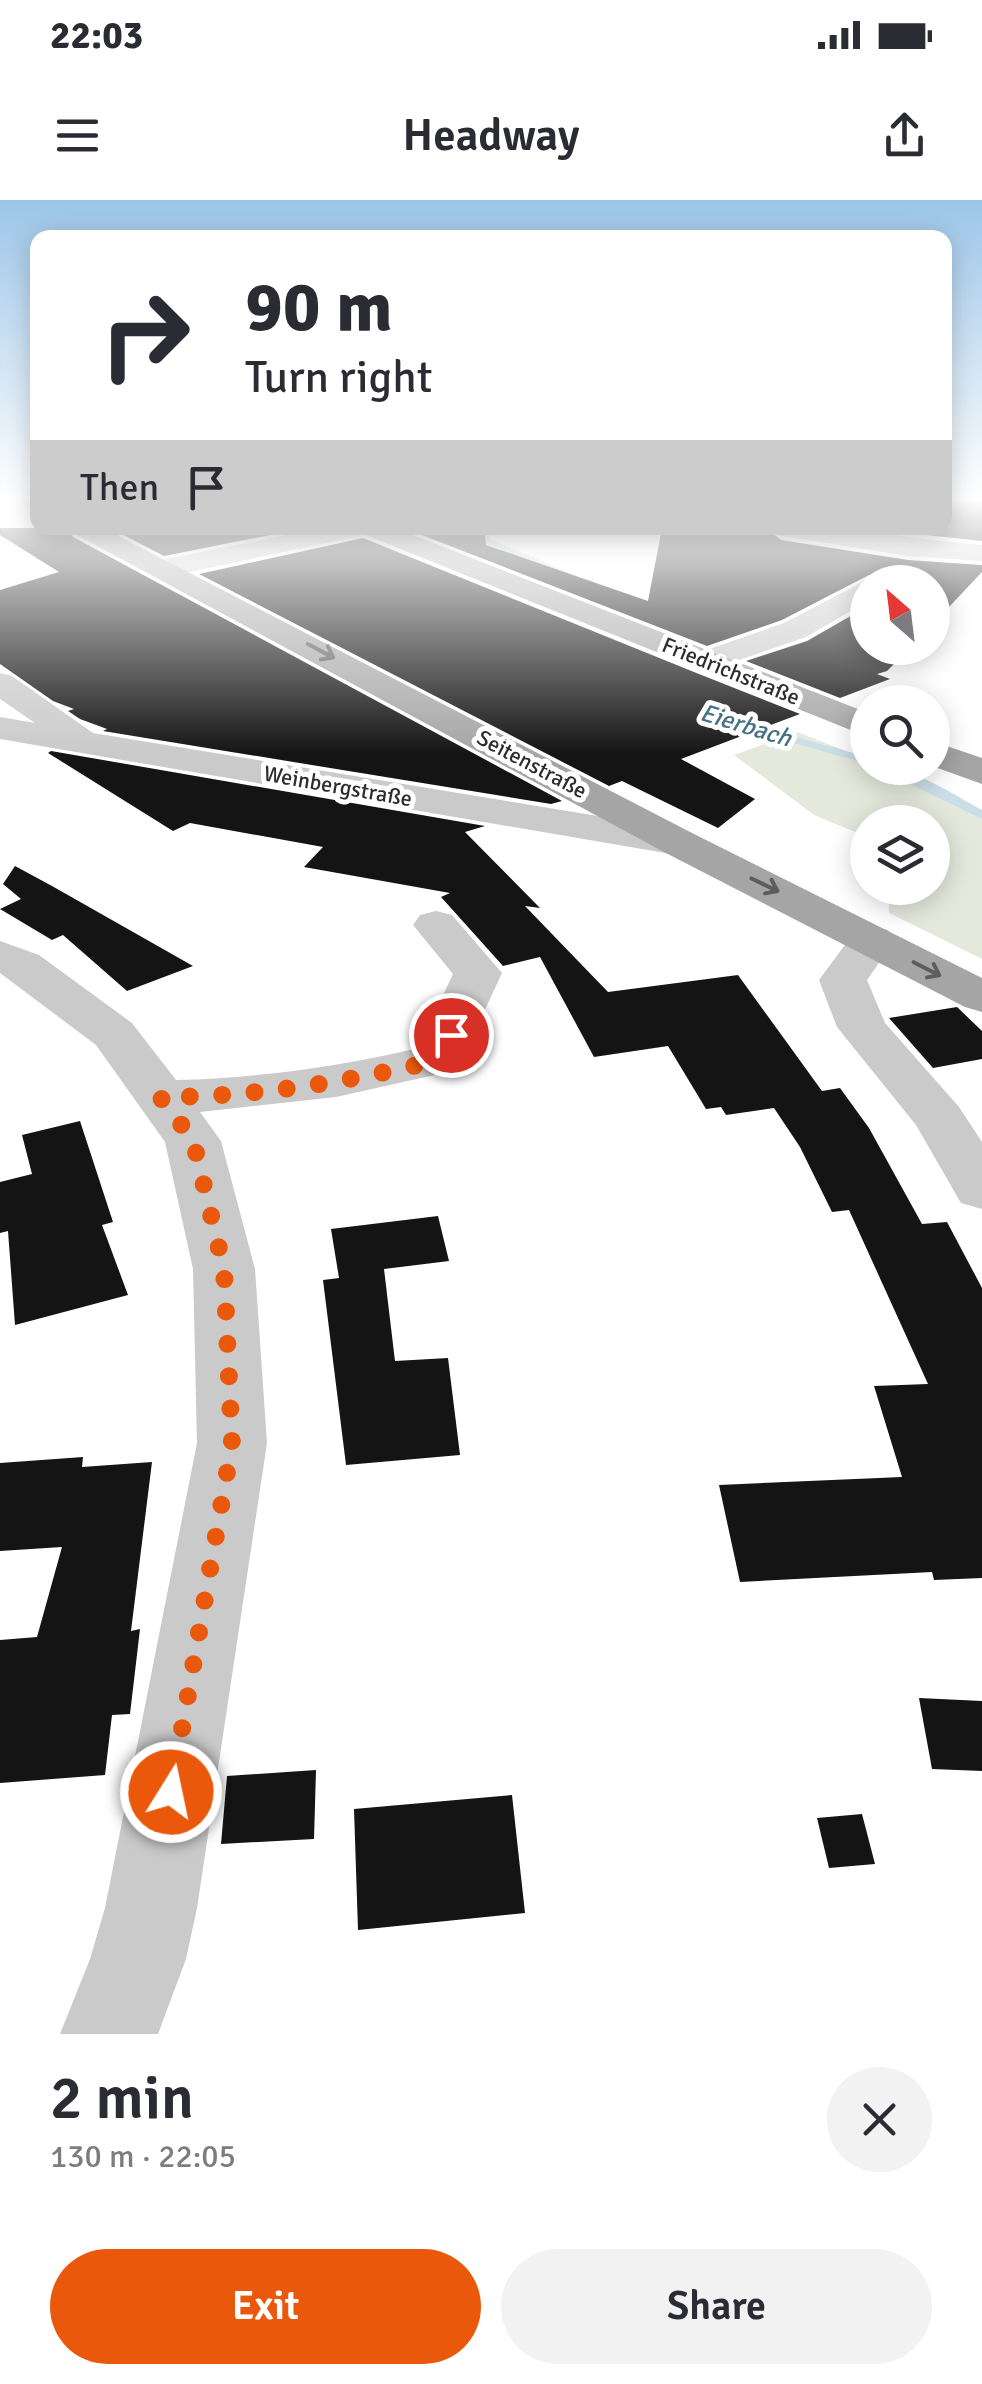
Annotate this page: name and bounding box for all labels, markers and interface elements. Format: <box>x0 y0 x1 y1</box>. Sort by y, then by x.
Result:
text: 22:03 <box>50 12 143 59</box>
icon: menu <box>50 108 105 163</box>
text: Headway <box>403 108 579 163</box>
icon: share <box>877 108 932 163</box>
text: 90 m <box>245 264 393 350</box>
icon: right <box>80 270 210 400</box>
text: Turn right <box>245 350 433 405</box>
icon: arrive <box>179 460 234 515</box>
text: Then <box>80 464 159 511</box>
north arrow <box>850 565 950 665</box>
map controls <box>850 565 950 905</box>
street label: Friedrichstraße <box>658 631 804 711</box>
one-way arrow <box>306 642 336 661</box>
button: search <box>850 685 950 785</box>
water label: Eierbach <box>697 696 797 754</box>
street label: Seitenstraße <box>472 724 592 804</box>
street label: Weinbergstraße <box>262 760 414 812</box>
button: layers <box>850 805 950 905</box>
one-way arrow <box>749 876 779 895</box>
one-way arrow <box>912 960 941 979</box>
pin <box>409 993 494 1078</box>
icon: arrive <box>424 1008 479 1063</box>
position arrow <box>119 1740 223 1844</box>
text: 2 min <box>50 2062 194 2136</box>
button: close <box>827 2067 932 2172</box>
text: 130 m · 22:05 <box>50 2137 236 2176</box>
button: Exit <box>50 2249 481 2364</box>
button: Share <box>501 2249 932 2364</box>

